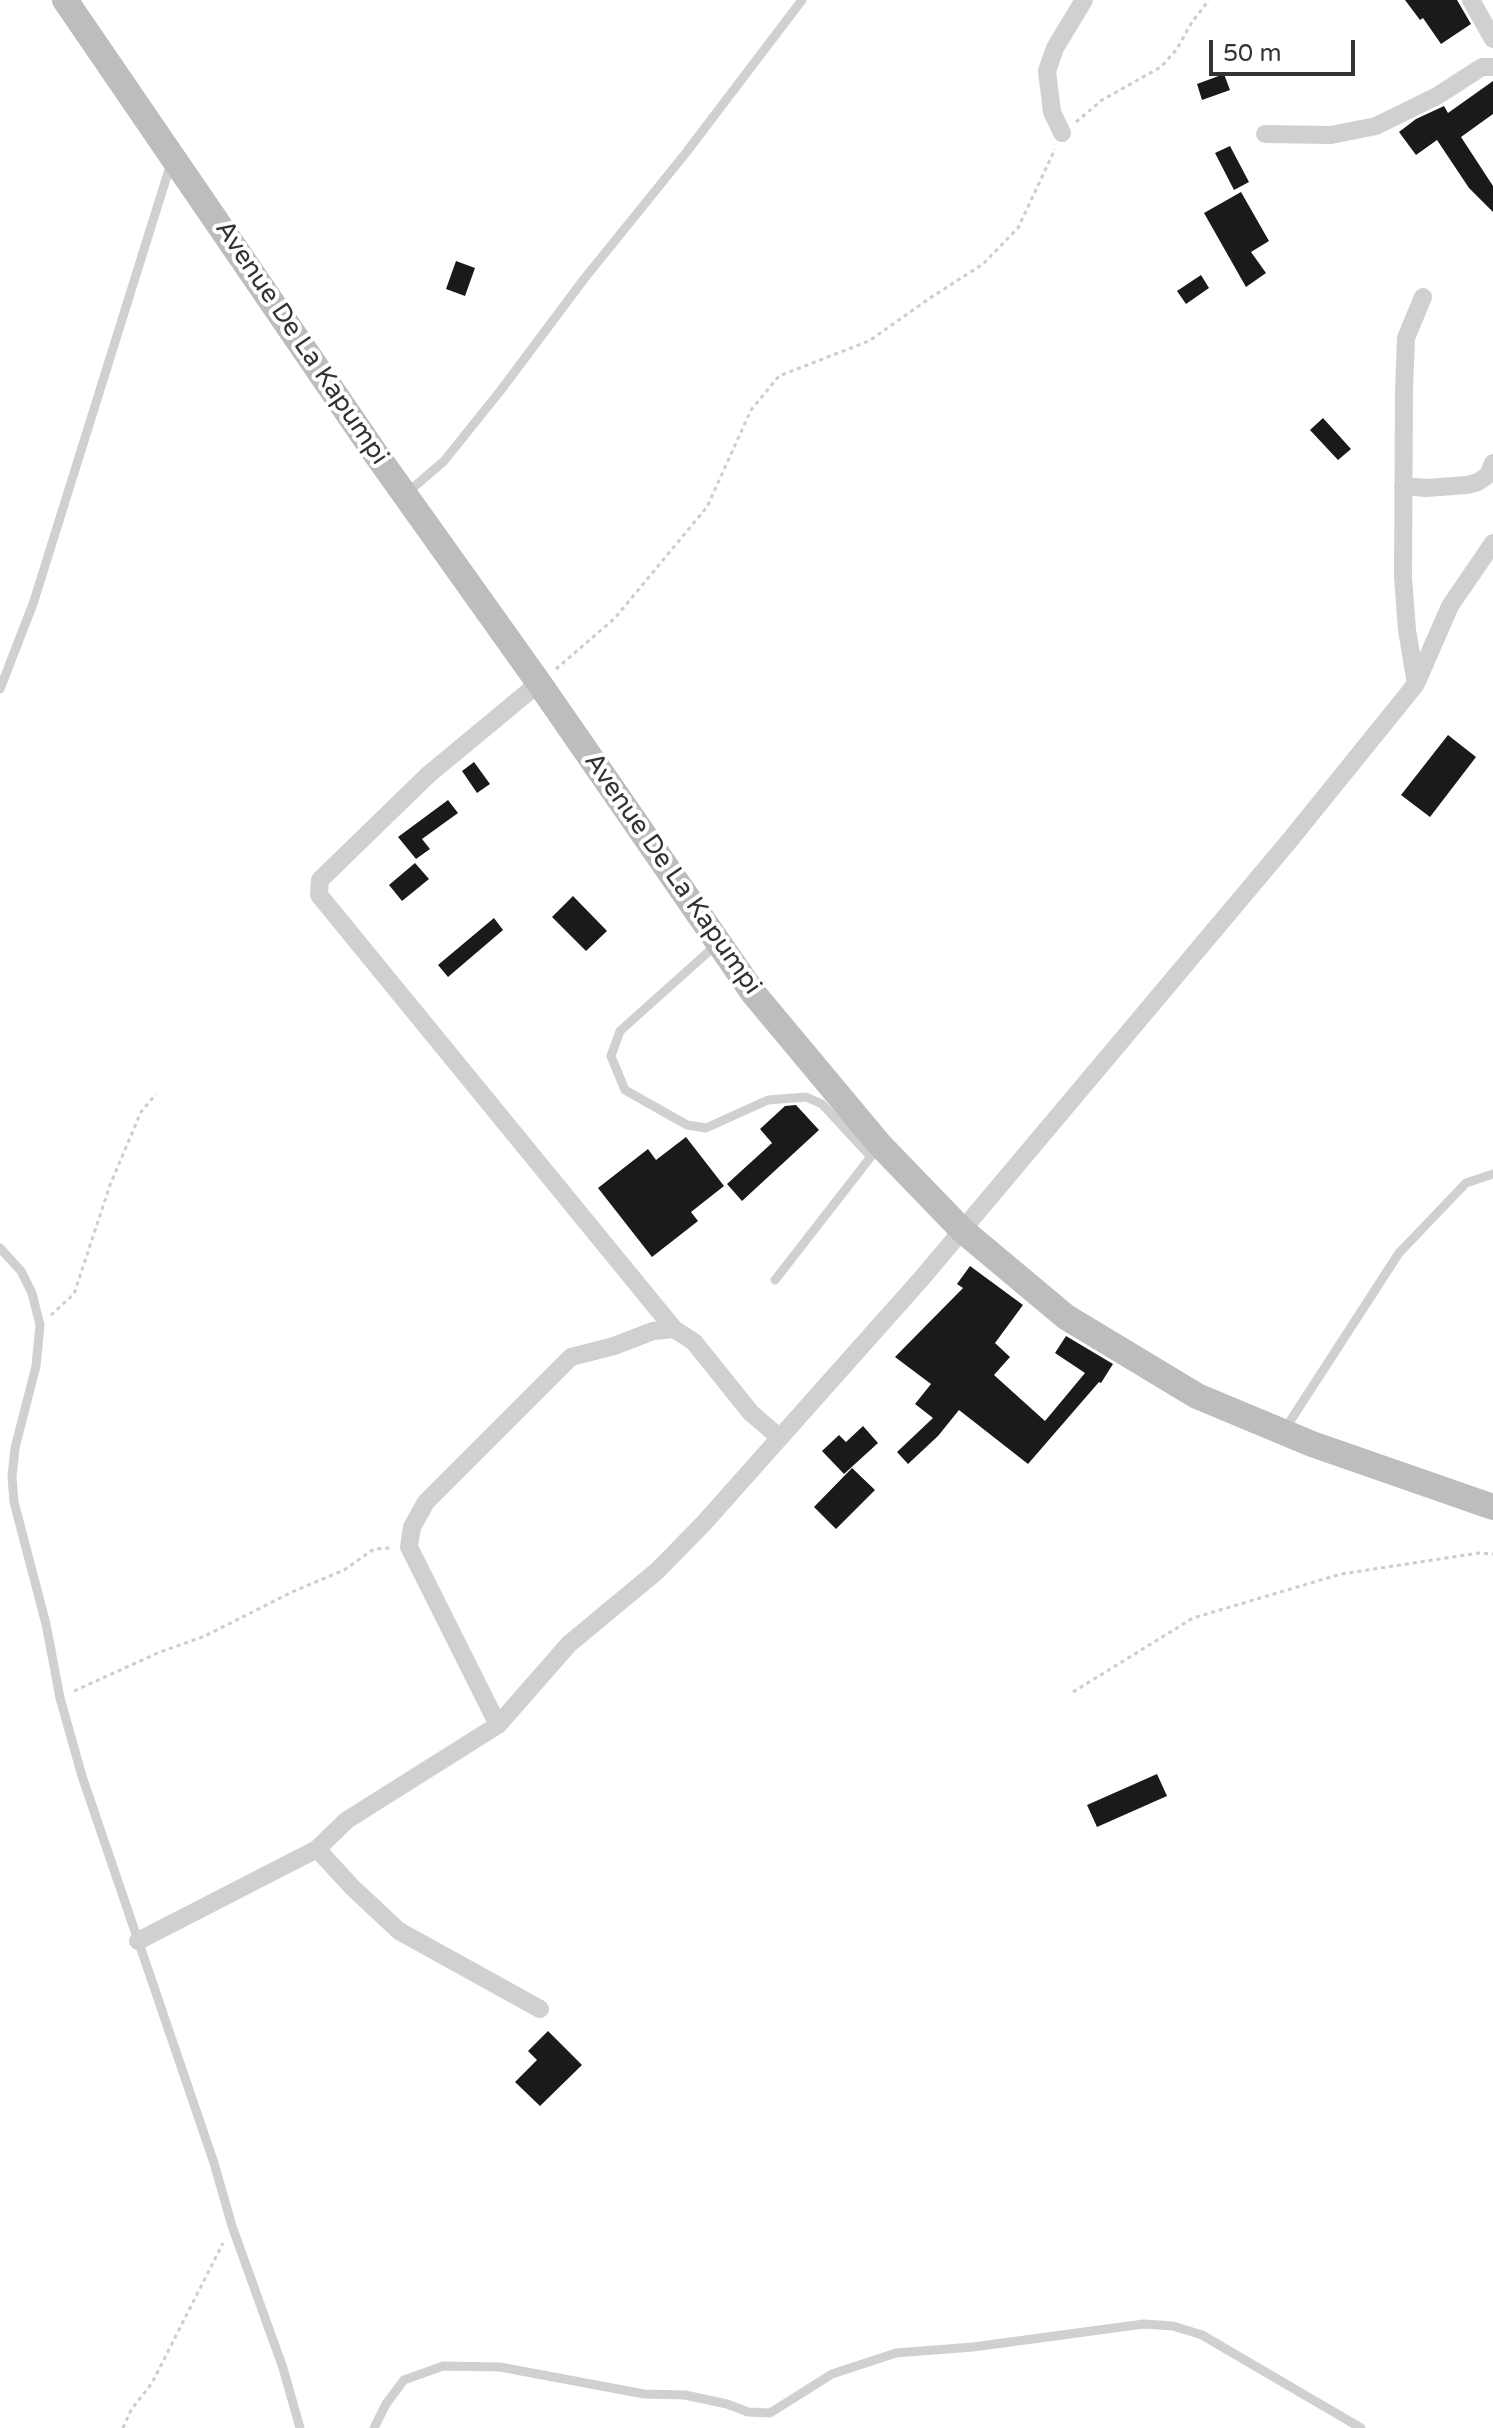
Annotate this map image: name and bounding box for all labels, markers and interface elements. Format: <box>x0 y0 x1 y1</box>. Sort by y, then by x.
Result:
scale bar <box>1213 24 1359 74</box>
text: 50 m <box>1223 39 1281 68</box>
street label: Avenue De La Kapumpi <box>208 215 394 471</box>
street label: Avenue De La Kapumpi <box>577 747 767 1001</box>

